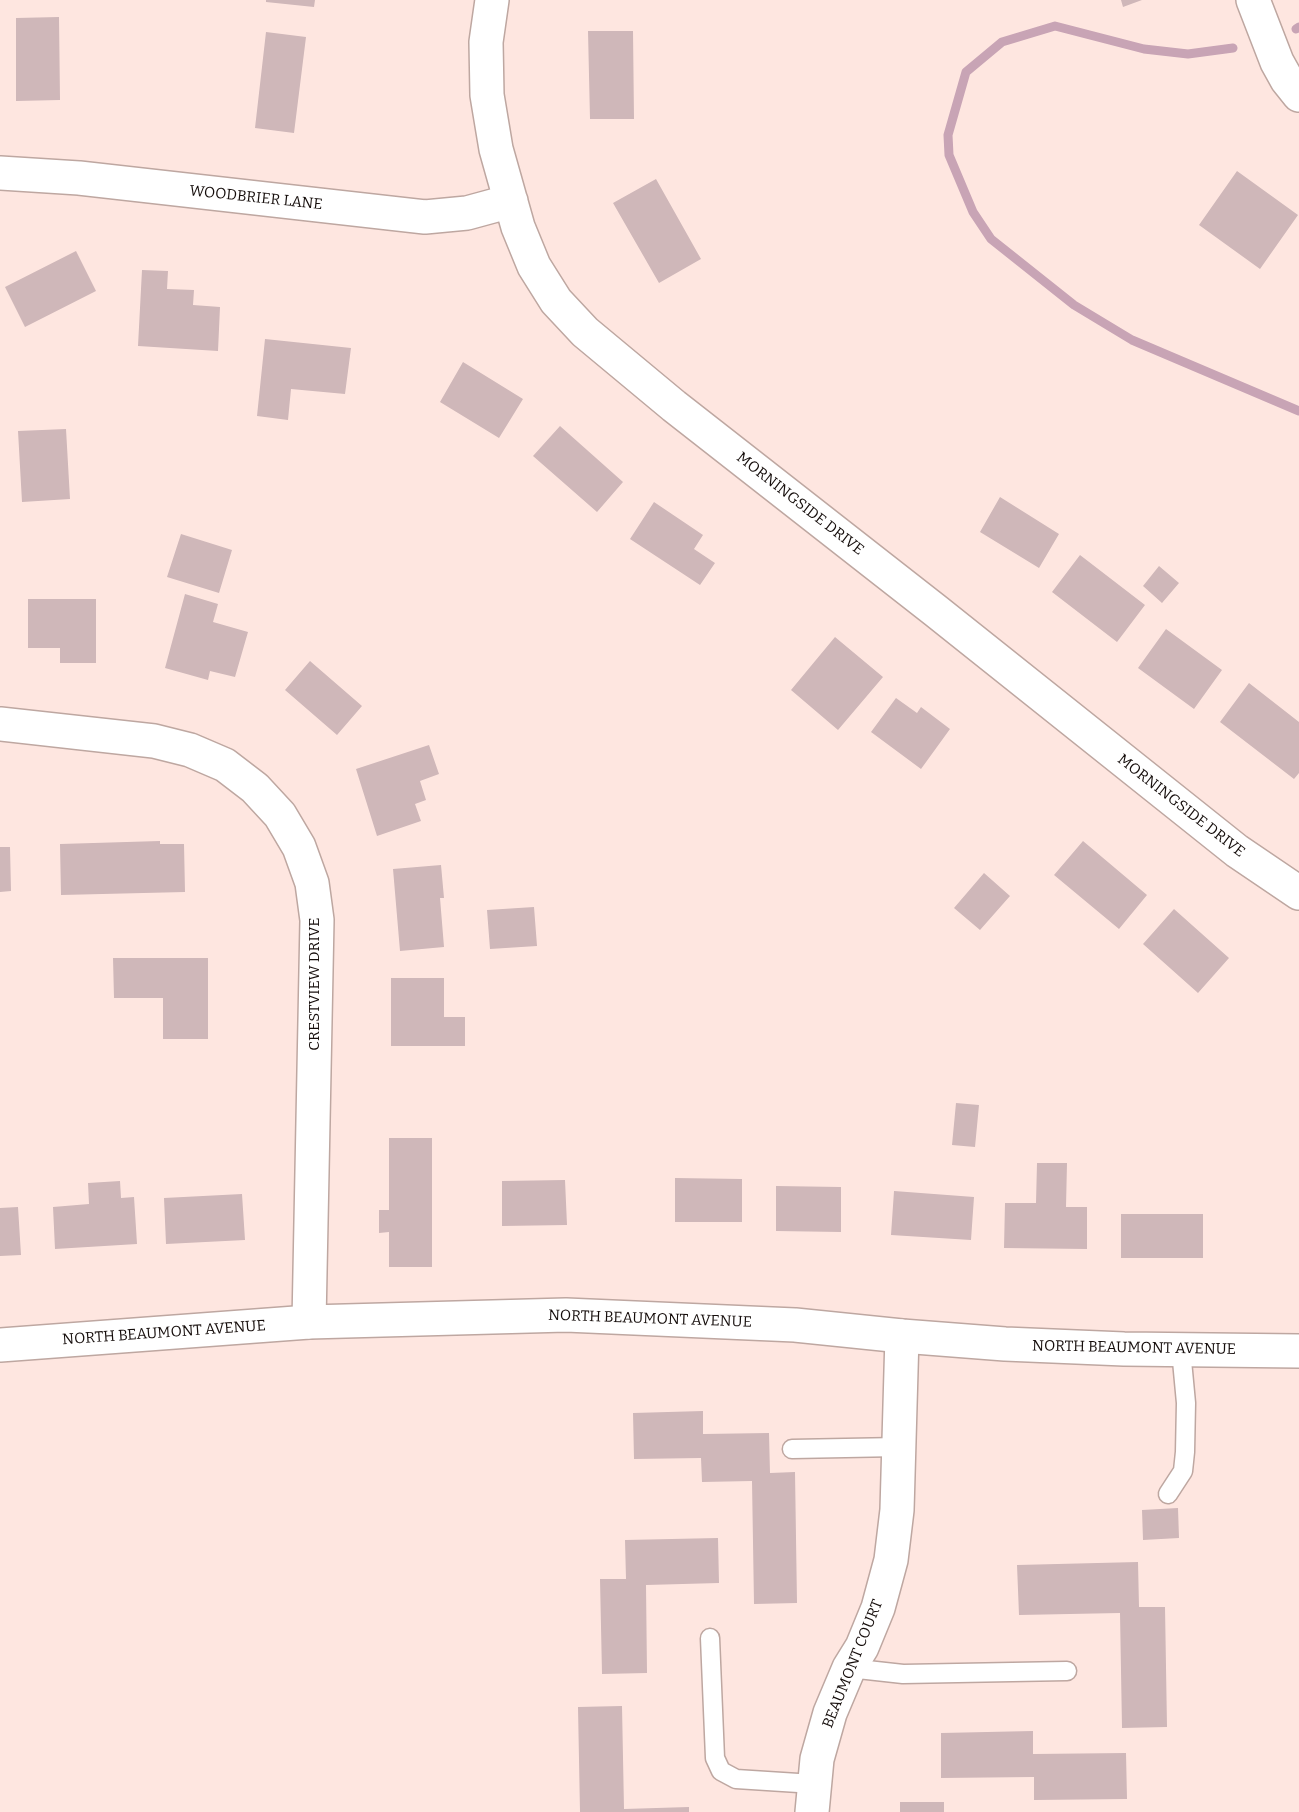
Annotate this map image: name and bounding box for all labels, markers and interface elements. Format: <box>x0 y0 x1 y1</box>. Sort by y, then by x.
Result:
street label: WOODBRIER LANE <box>189 182 323 214</box>
street label: MORNINGSIDE DRIVE <box>733 449 867 559</box>
street label: MORNINGSIDE DRIVE <box>1114 751 1248 861</box>
street label: CRESTVIEW DRIVE <box>306 917 324 1051</box>
street label: NORTH BEAUMONT AVENUE <box>548 1306 752 1332</box>
street label: NORTH BEAUMONT AVENUE <box>62 1317 266 1349</box>
street label: NORTH BEAUMONT AVENUE <box>1032 1337 1236 1359</box>
street label: BEAUMONT COURT <box>819 1597 887 1731</box>

